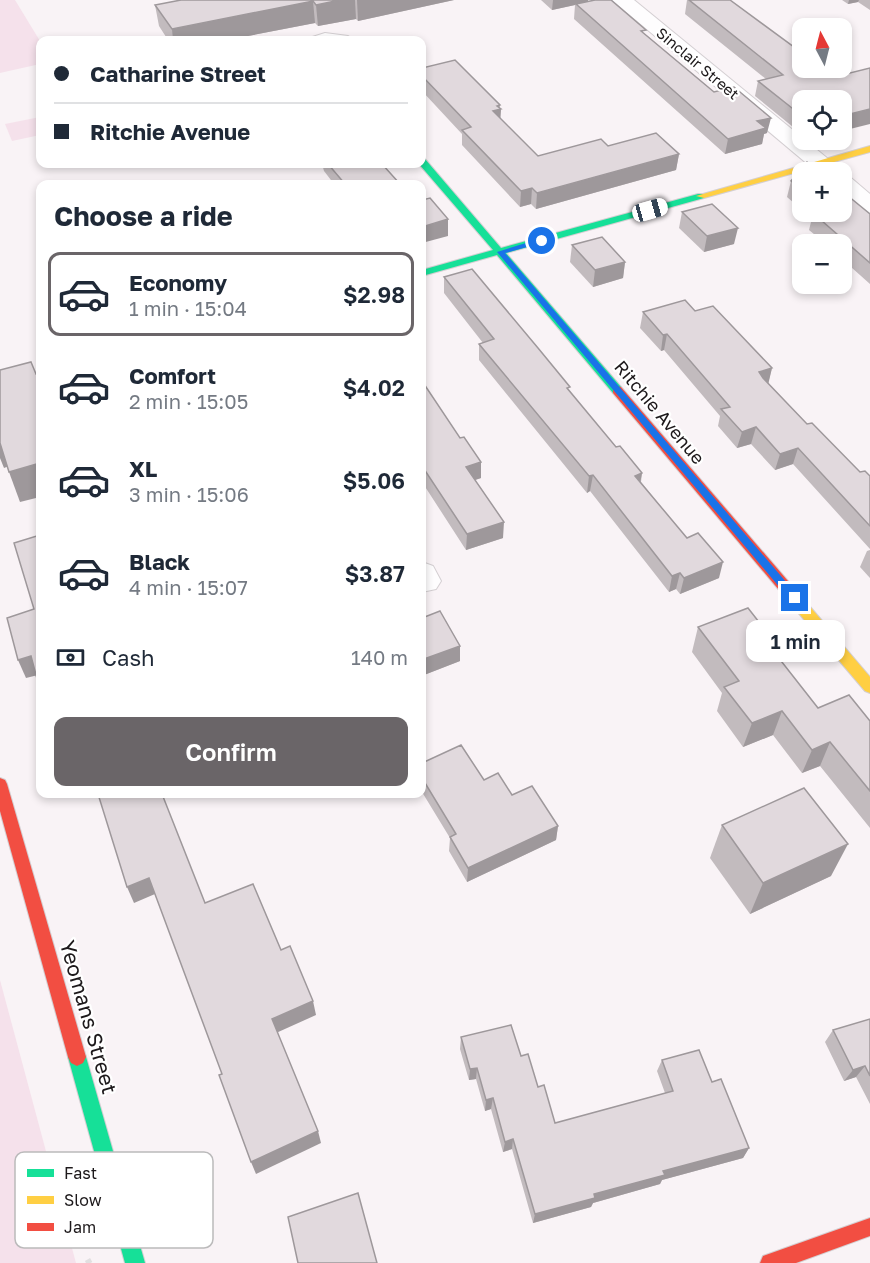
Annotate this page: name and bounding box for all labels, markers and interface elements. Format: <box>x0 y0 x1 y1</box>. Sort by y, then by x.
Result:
north arrow <box>792 18 852 78</box>
map controls <box>792 18 852 294</box>
street label: Sinclair Street <box>653 23 743 103</box>
text: Catharine Street <box>90 60 266 87</box>
button: locate <box>792 90 852 150</box>
text: Ritchie Avenue <box>90 118 250 145</box>
button: + <box>792 162 852 222</box>
car <box>630 196 670 224</box>
text: Choose a ride <box>54 200 233 232</box>
route start <box>528 227 555 254</box>
button: − <box>792 234 852 294</box>
icon: car <box>57 267 111 321</box>
text: Economy <box>129 269 227 296</box>
text: $2.98 <box>343 281 405 308</box>
text: 1 min · 15:04 <box>129 296 247 320</box>
street label: Ritchie Avenue <box>610 356 710 468</box>
icon: car <box>57 360 111 414</box>
text: Comfort <box>129 362 216 389</box>
text: $4.02 <box>343 374 405 401</box>
text: 2 min · 15:05 <box>129 389 248 413</box>
icon: car <box>57 453 111 507</box>
text: XL <box>129 455 157 482</box>
text: $5.06 <box>343 467 405 494</box>
text: 3 min · 15:06 <box>129 482 249 506</box>
icon: car <box>57 546 111 600</box>
text: Black <box>129 548 190 575</box>
text: $3.87 <box>345 560 405 587</box>
text: 4 min · 15:07 <box>129 575 248 599</box>
route end <box>781 584 808 611</box>
callout: 1 min <box>746 619 844 661</box>
text: 1 min <box>770 629 821 653</box>
icon: cash <box>54 641 87 674</box>
text: Cash <box>102 644 155 671</box>
text: 140 m <box>351 645 408 669</box>
button: Confirm <box>54 717 408 786</box>
street label: Yeomans Street <box>55 937 123 1097</box>
legend <box>15 1152 213 1248</box>
text: Fast <box>64 1163 97 1183</box>
text: Slow <box>64 1190 102 1210</box>
text: Jam <box>64 1217 96 1237</box>

